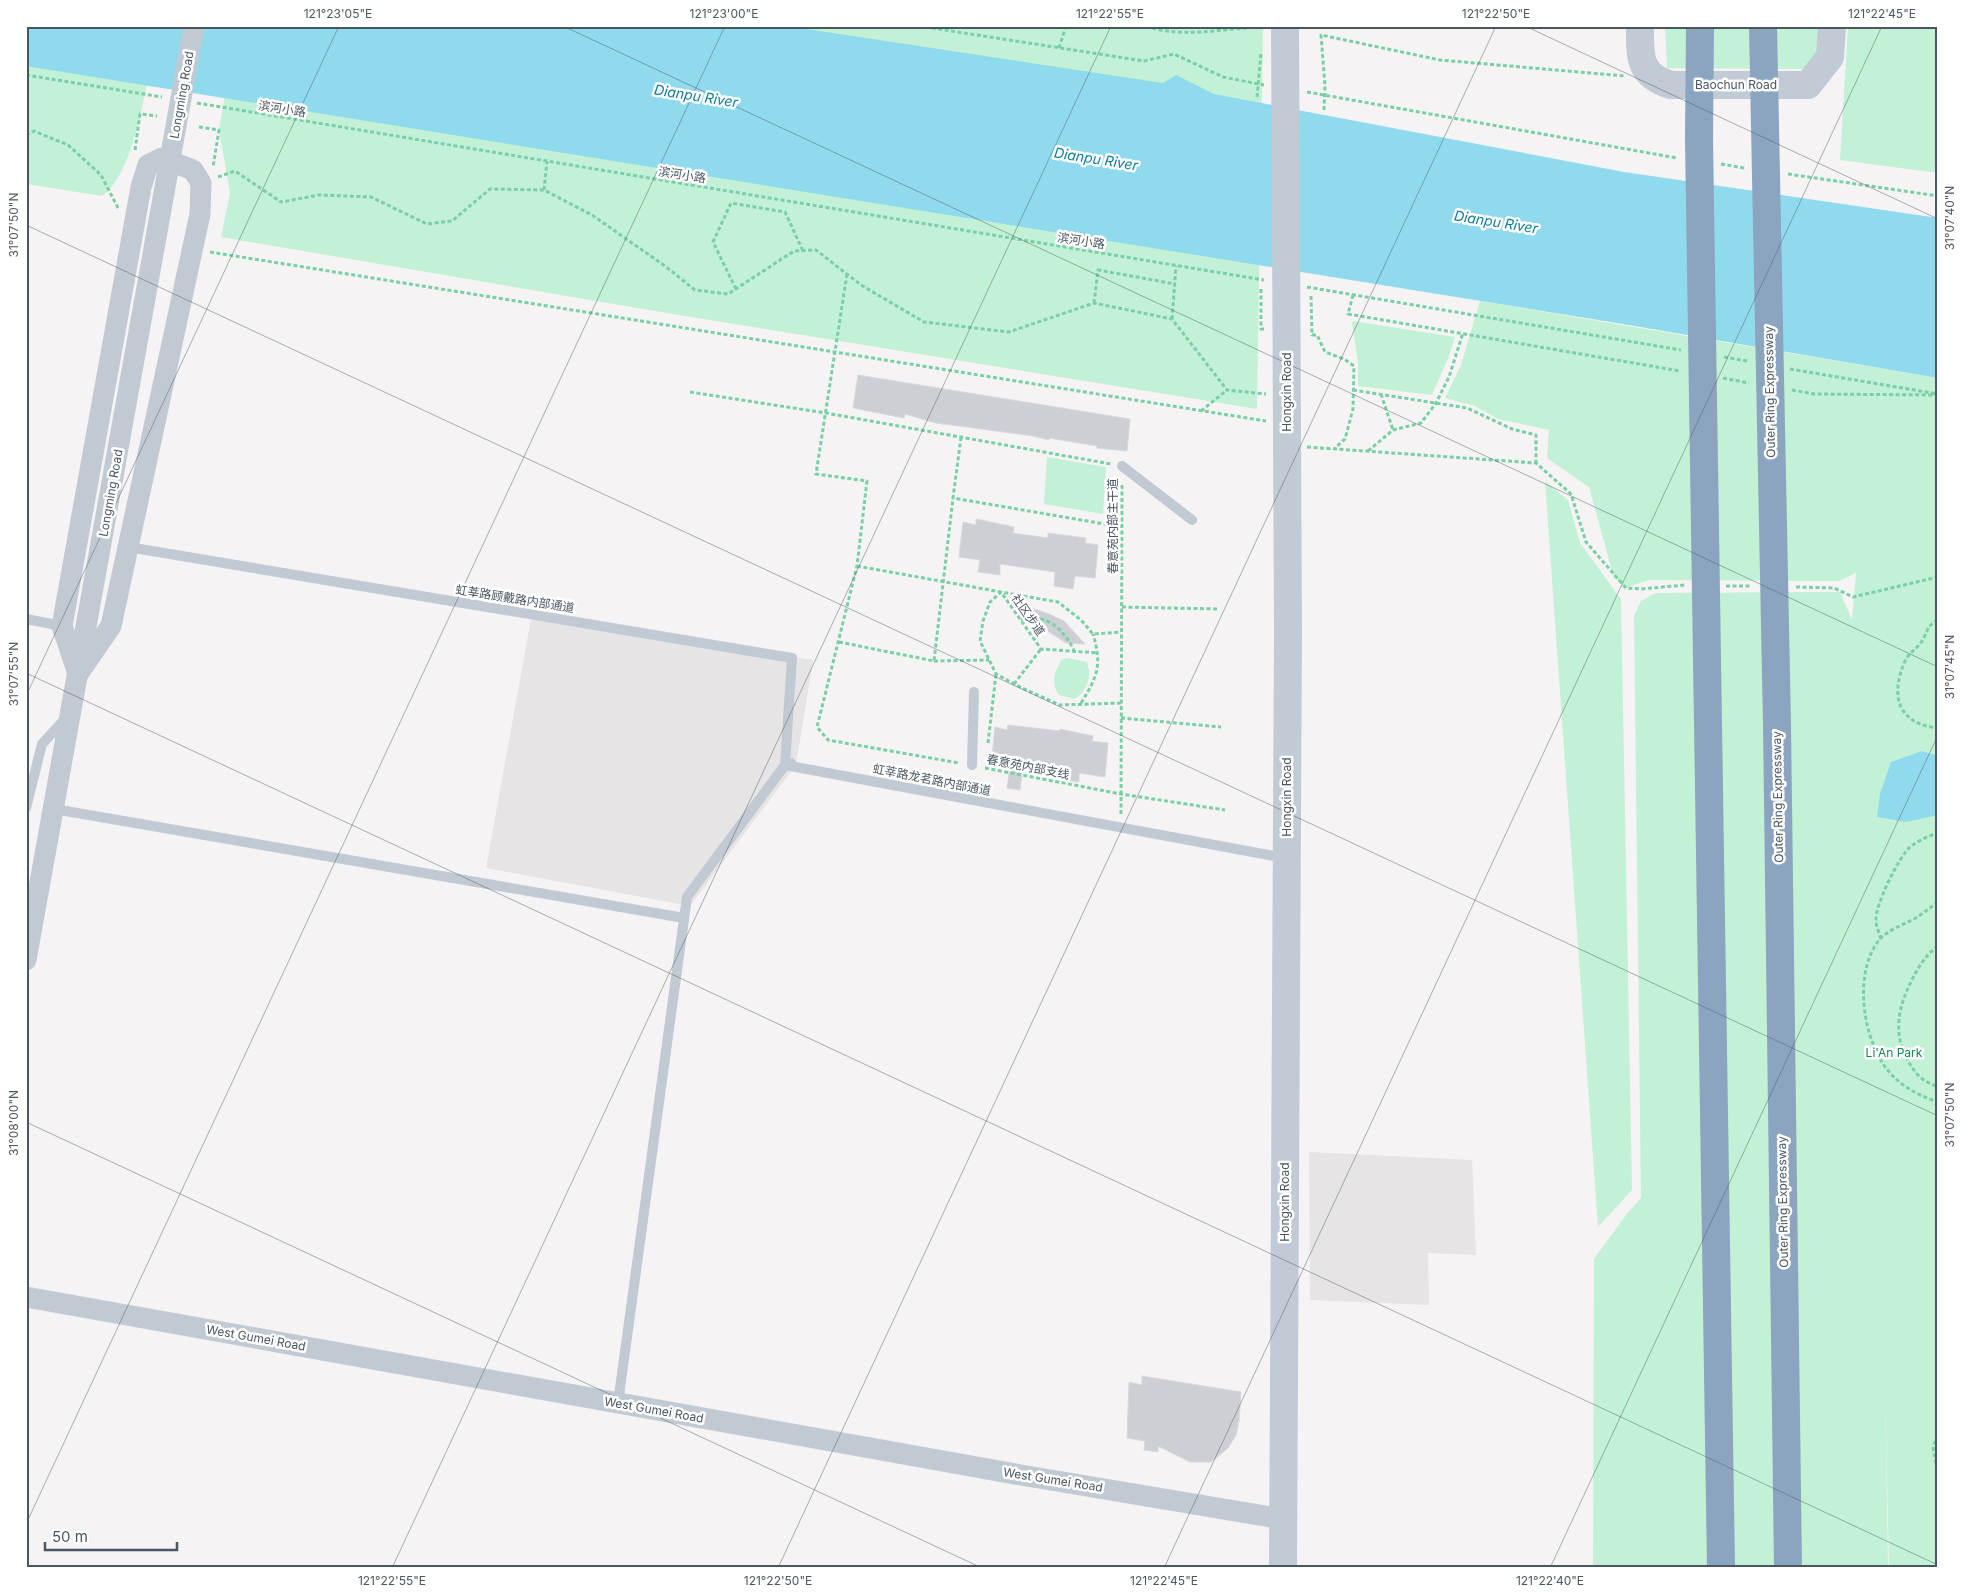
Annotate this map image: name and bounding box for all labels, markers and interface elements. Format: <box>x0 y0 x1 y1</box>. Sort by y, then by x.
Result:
text: 121°23'05"E <box>304 6 372 21</box>
text: 121°23'00"E <box>690 6 758 21</box>
text: 121°22'55"E <box>1076 6 1144 21</box>
text: 121°22'50"E <box>1462 6 1530 21</box>
text: 121°22'45"E <box>1848 6 1916 21</box>
street label: Longming Road <box>166 50 197 140</box>
street label: Baochun Road <box>1695 77 1777 92</box>
water label: Dianpu River <box>653 81 740 111</box>
street label: 滨河小路 <box>257 97 307 120</box>
water label: Dianpu River <box>1053 144 1140 174</box>
street label: 滨河小路 <box>657 163 707 186</box>
text: 31°07'40"N <box>1942 186 1957 250</box>
text: 31°07'50"N <box>6 193 21 257</box>
water label: Dianpu River <box>1453 207 1540 237</box>
street label: 滨河小路 <box>1056 229 1106 252</box>
street label: Outer Ring Expressway <box>1761 326 1778 458</box>
street label: Hongxin Road <box>1279 352 1294 432</box>
street label: Longming Road <box>95 448 126 538</box>
street label: 春意苑内部主干道 <box>1105 478 1120 574</box>
street label: 虹莘路顾戴路内部通道 <box>455 582 576 615</box>
street label: 社区步道 <box>1008 591 1048 639</box>
text: 31°07'45"N <box>1942 635 1957 699</box>
text: 31°07'55"N <box>6 642 21 706</box>
street label: Outer Ring Expressway <box>1769 731 1786 863</box>
street label: 春意苑内部支线 <box>985 751 1071 782</box>
street label: Hongxin Road <box>1279 757 1294 837</box>
street label: 虹莘路龙茗路内部通道 <box>872 761 992 798</box>
park label: Li'An Park <box>1866 1045 1923 1060</box>
text: 31°07'50"N <box>1942 1083 1957 1147</box>
text: 31°08'00"N <box>6 1090 21 1156</box>
street label: Outer Ring Expressway <box>1774 1136 1791 1268</box>
street label: Hongxin Road <box>1277 1162 1292 1242</box>
street label: West Gumei Road <box>205 1321 307 1354</box>
street label: West Gumei Road <box>603 1393 705 1426</box>
street label: West Gumei Road <box>1002 1464 1104 1495</box>
scale bar <box>45 1519 178 1551</box>
text: 50 m <box>52 1527 88 1546</box>
text: 121°22'55"E <box>358 1573 426 1588</box>
text: 121°22'50"E <box>744 1573 812 1588</box>
text: 121°22'45"E <box>1130 1573 1198 1588</box>
text: 121°22'40"E <box>1516 1573 1584 1588</box>

